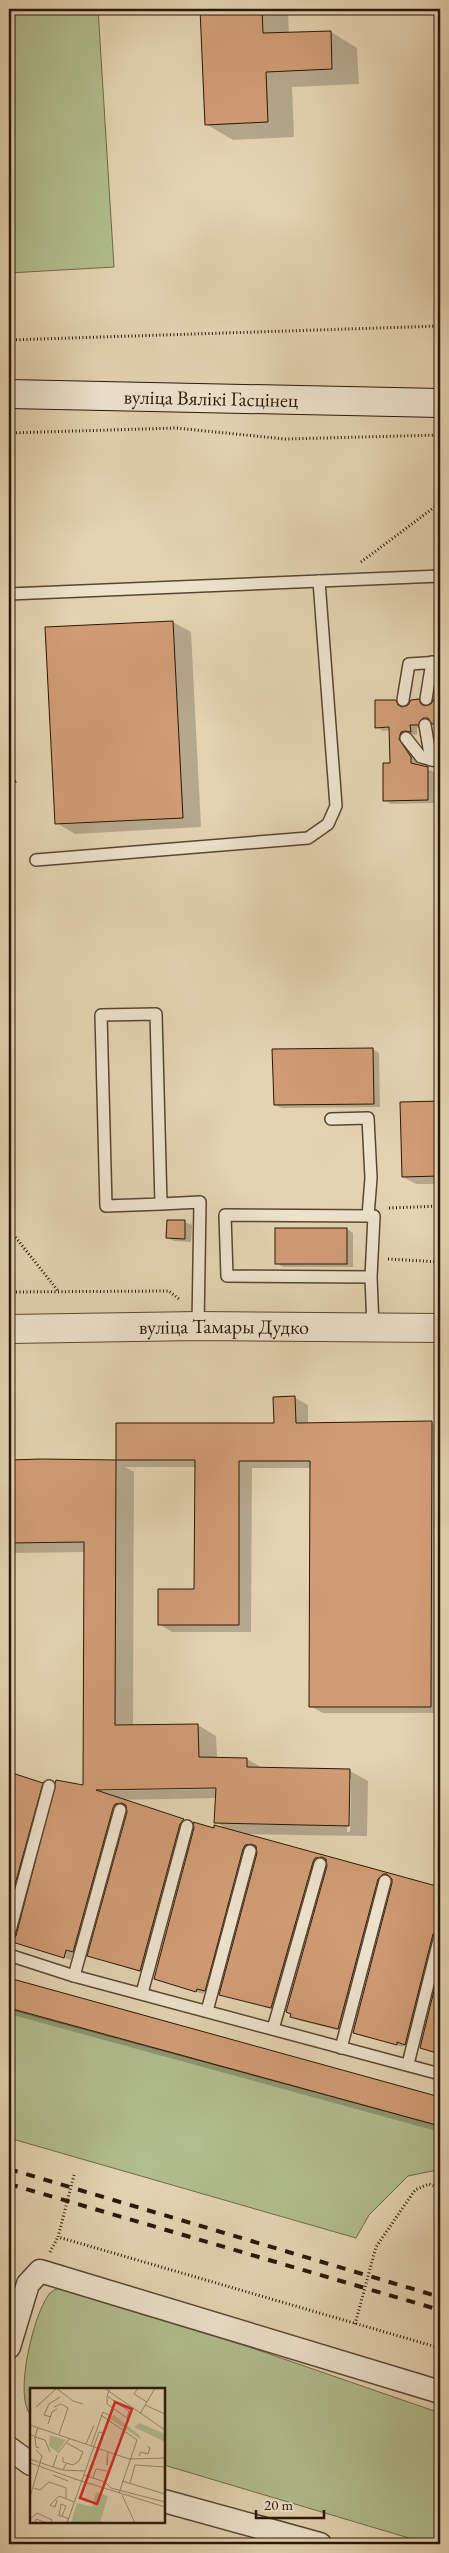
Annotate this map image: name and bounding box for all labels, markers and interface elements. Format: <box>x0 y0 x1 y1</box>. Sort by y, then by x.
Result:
street label: вуліца Вялікі Гасцінец <box>123 383 299 413</box>
street label: вуліца Тамары Дудко <box>139 1313 309 1340</box>
inset map <box>30 2388 165 2523</box>
scale bar <box>256 2488 324 2520</box>
text: 20 m <box>264 2495 293 2514</box>

